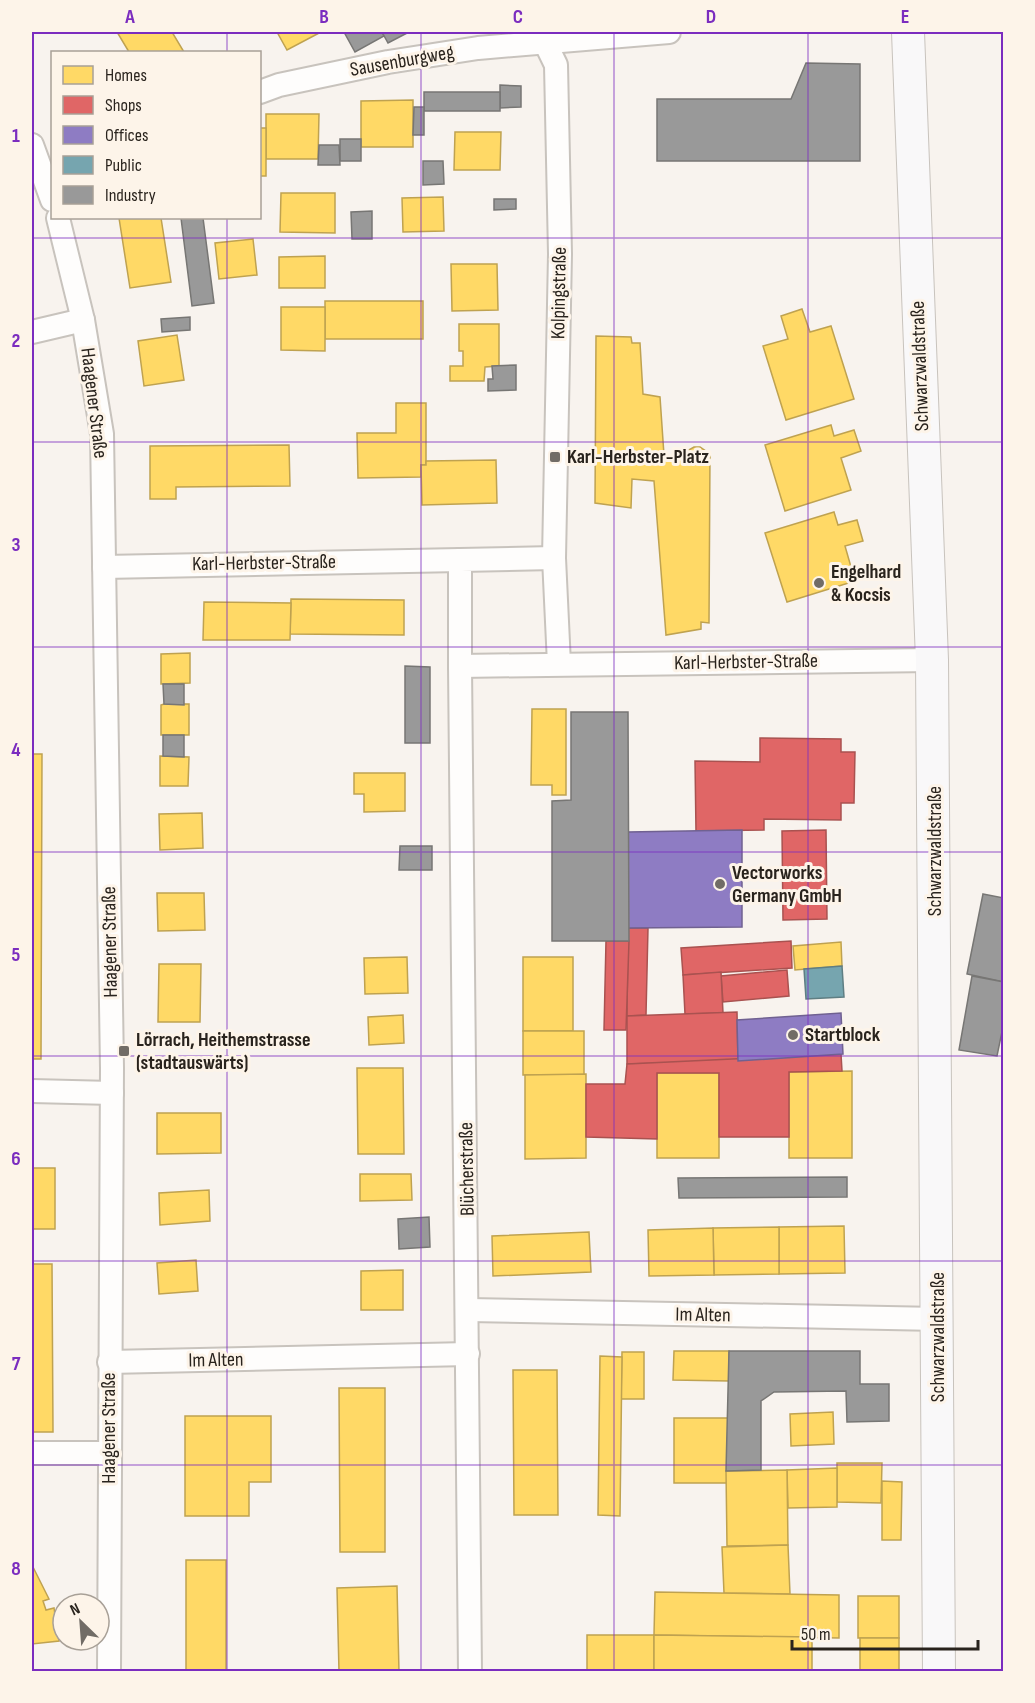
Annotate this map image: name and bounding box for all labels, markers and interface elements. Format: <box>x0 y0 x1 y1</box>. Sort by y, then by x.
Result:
text: A <box>124 5 135 29</box>
text: B <box>319 5 329 29</box>
text: C <box>513 5 523 29</box>
text: D <box>706 5 716 29</box>
text: E <box>901 5 909 29</box>
street label: Sausenburgweg <box>348 40 456 82</box>
legend <box>51 51 261 219</box>
text: Homes <box>105 65 147 86</box>
text: Shops <box>105 95 142 116</box>
text: 1 <box>12 124 20 148</box>
text: Offices <box>105 125 148 146</box>
text: Public <box>105 155 142 176</box>
text: Industry <box>105 185 156 206</box>
street label: Kolpingstraße <box>546 247 572 339</box>
street label: Schwarzwaldstraße <box>906 300 934 432</box>
text: 2 <box>12 329 20 353</box>
street label: Haagener Straße <box>75 346 113 460</box>
place label: Karl-Herbster-Platz <box>567 445 709 469</box>
marker: Karl-Herbster-Platz <box>548 450 562 464</box>
text: 3 <box>12 533 21 557</box>
street label: Karl-Herbster-Straße <box>192 550 336 576</box>
place label: Engelhard & Kocsis <box>831 560 901 607</box>
marker: Engelhard & Kocsis <box>812 576 826 590</box>
street label: Karl-Herbster-Straße <box>674 649 818 675</box>
text: 4 <box>11 738 21 762</box>
street label: Schwarzwaldstraße <box>923 786 947 916</box>
place label: Vectorworks Germany GmbH <box>732 861 842 908</box>
marker: Vectorworks Germany GmbH <box>713 877 727 891</box>
street label: Haagener Straße <box>97 886 123 998</box>
text: 5 <box>12 943 21 967</box>
place label: Startblock <box>805 1023 881 1047</box>
place label: Lörrach, Heithemstrasse (stadtauswärts) <box>136 1028 311 1075</box>
marker: Startblock <box>786 1028 800 1042</box>
marker: Lörrach, Heithemstrasse (stadtauswärts) <box>117 1044 131 1058</box>
street label: Blücherstraße <box>454 1122 480 1216</box>
text: 6 <box>11 1147 21 1171</box>
street label: Schwarzwaldstraße <box>926 1272 950 1402</box>
street label: Im Alten <box>675 1303 731 1327</box>
street label: Im Alten <box>188 1348 244 1372</box>
text: 7 <box>12 1352 21 1376</box>
street label: Haagener Straße <box>97 1372 121 1484</box>
text: 8 <box>11 1557 21 1581</box>
north arrow <box>51 1592 111 1652</box>
text: N <box>67 1599 83 1620</box>
scale bar <box>792 1613 978 1651</box>
text: 50 m <box>801 1624 831 1645</box>

